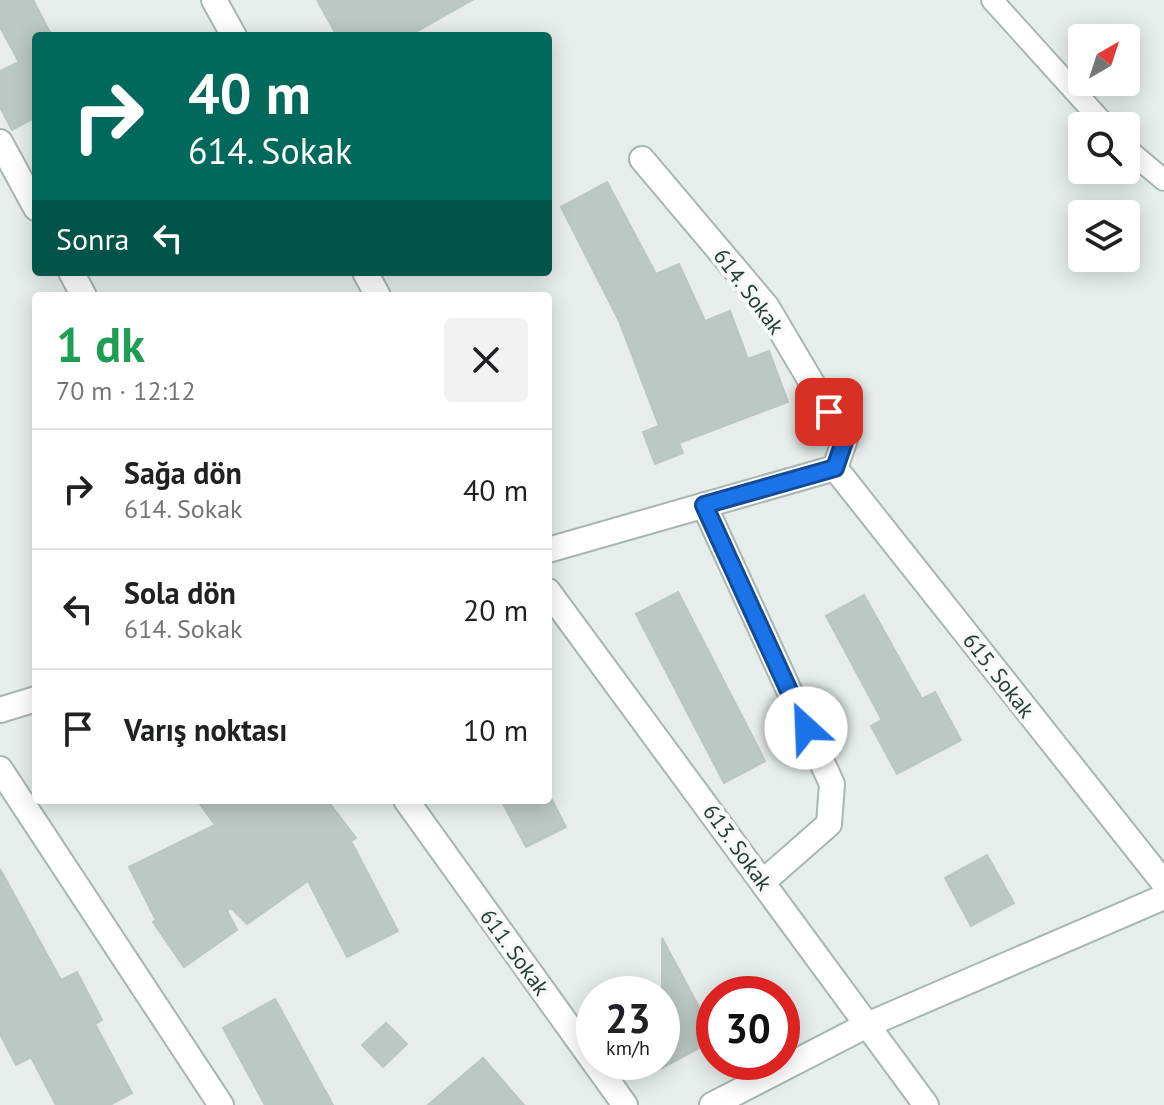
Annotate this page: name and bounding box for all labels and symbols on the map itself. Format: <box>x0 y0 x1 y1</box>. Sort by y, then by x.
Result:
north arrow <box>1068 24 1140 96</box>
street label: 614. Sokak <box>708 243 791 340</box>
pin <box>795 378 863 446</box>
street label: 615. Sokak <box>957 627 1041 723</box>
position arrow <box>764 686 848 770</box>
street label: 613. Sokak <box>697 798 779 896</box>
street label: 611. Sokak <box>474 903 556 1001</box>
speed limit sign: 30 <box>696 976 800 1080</box>

